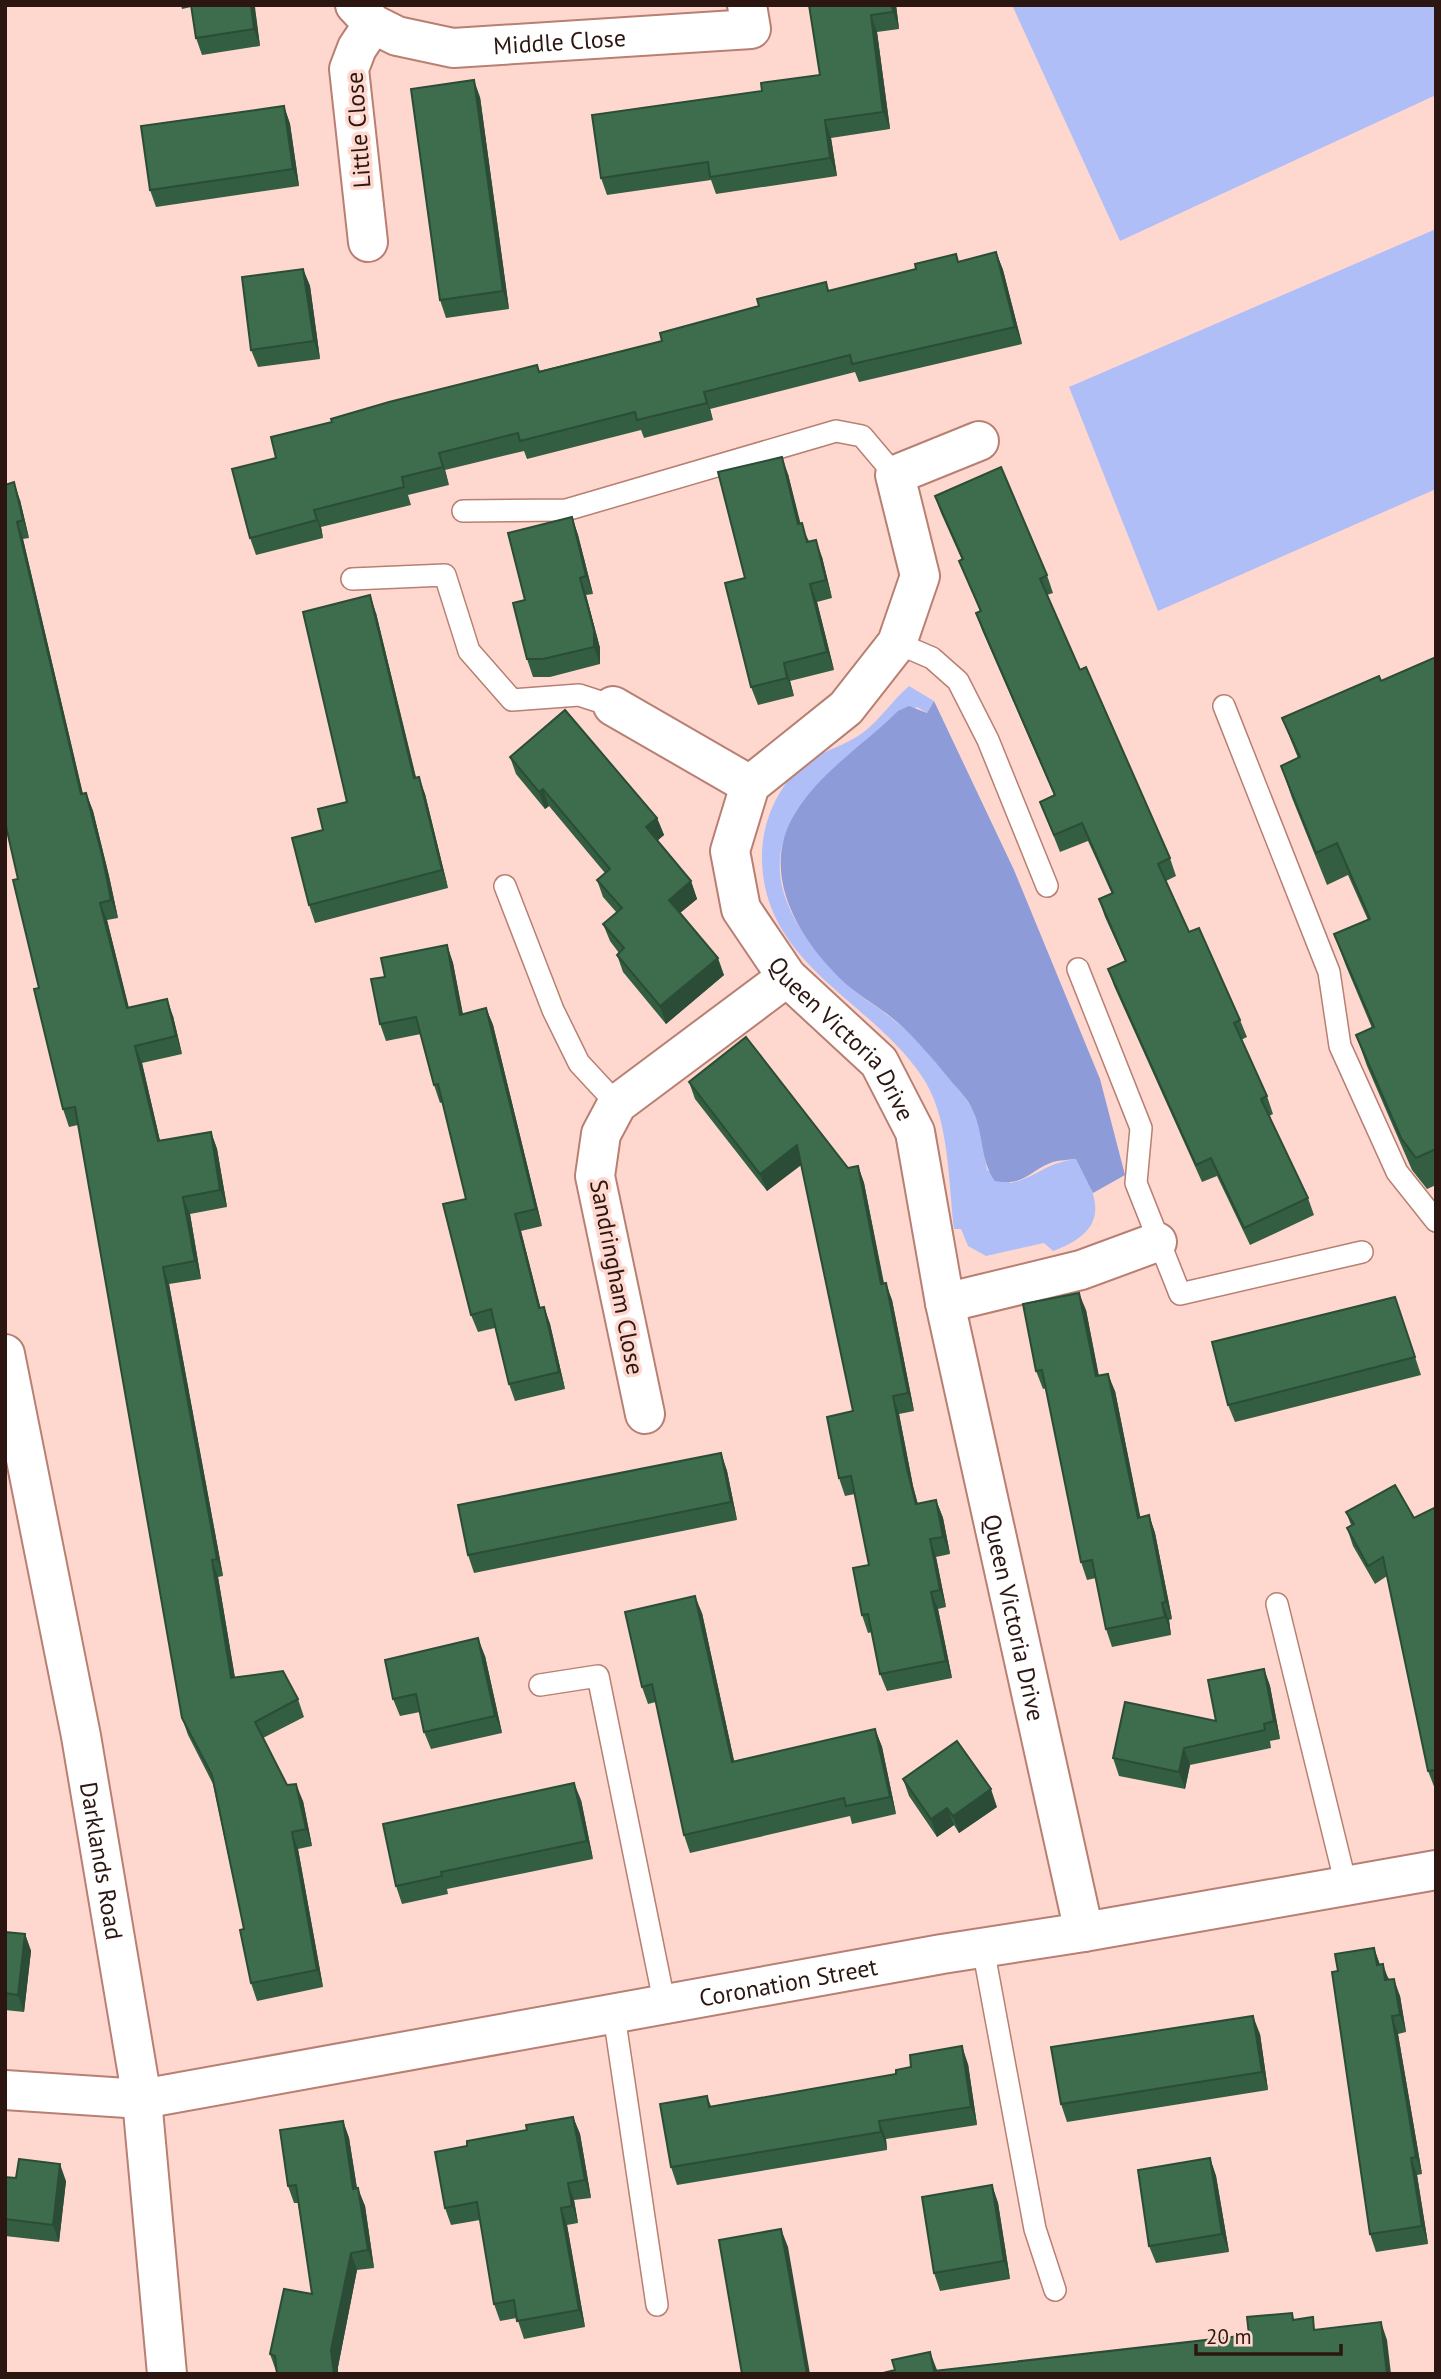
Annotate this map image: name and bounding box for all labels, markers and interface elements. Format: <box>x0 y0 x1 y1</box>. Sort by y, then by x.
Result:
street label: Middle Close <box>492 22 627 61</box>
street label: Little Close <box>338 71 378 189</box>
street label: Queen Victoria Drive <box>762 950 922 1126</box>
street label: Sandringham Close <box>583 1177 651 1377</box>
street label: Queen Victoria Drive <box>977 1511 1052 1724</box>
street label: Darklands Road <box>73 1779 130 1942</box>
street label: Coronation Street <box>697 1951 880 2013</box>
scale bar <box>1196 2312 1341 2356</box>
text: 20 m <box>1206 2323 1252 2350</box>

